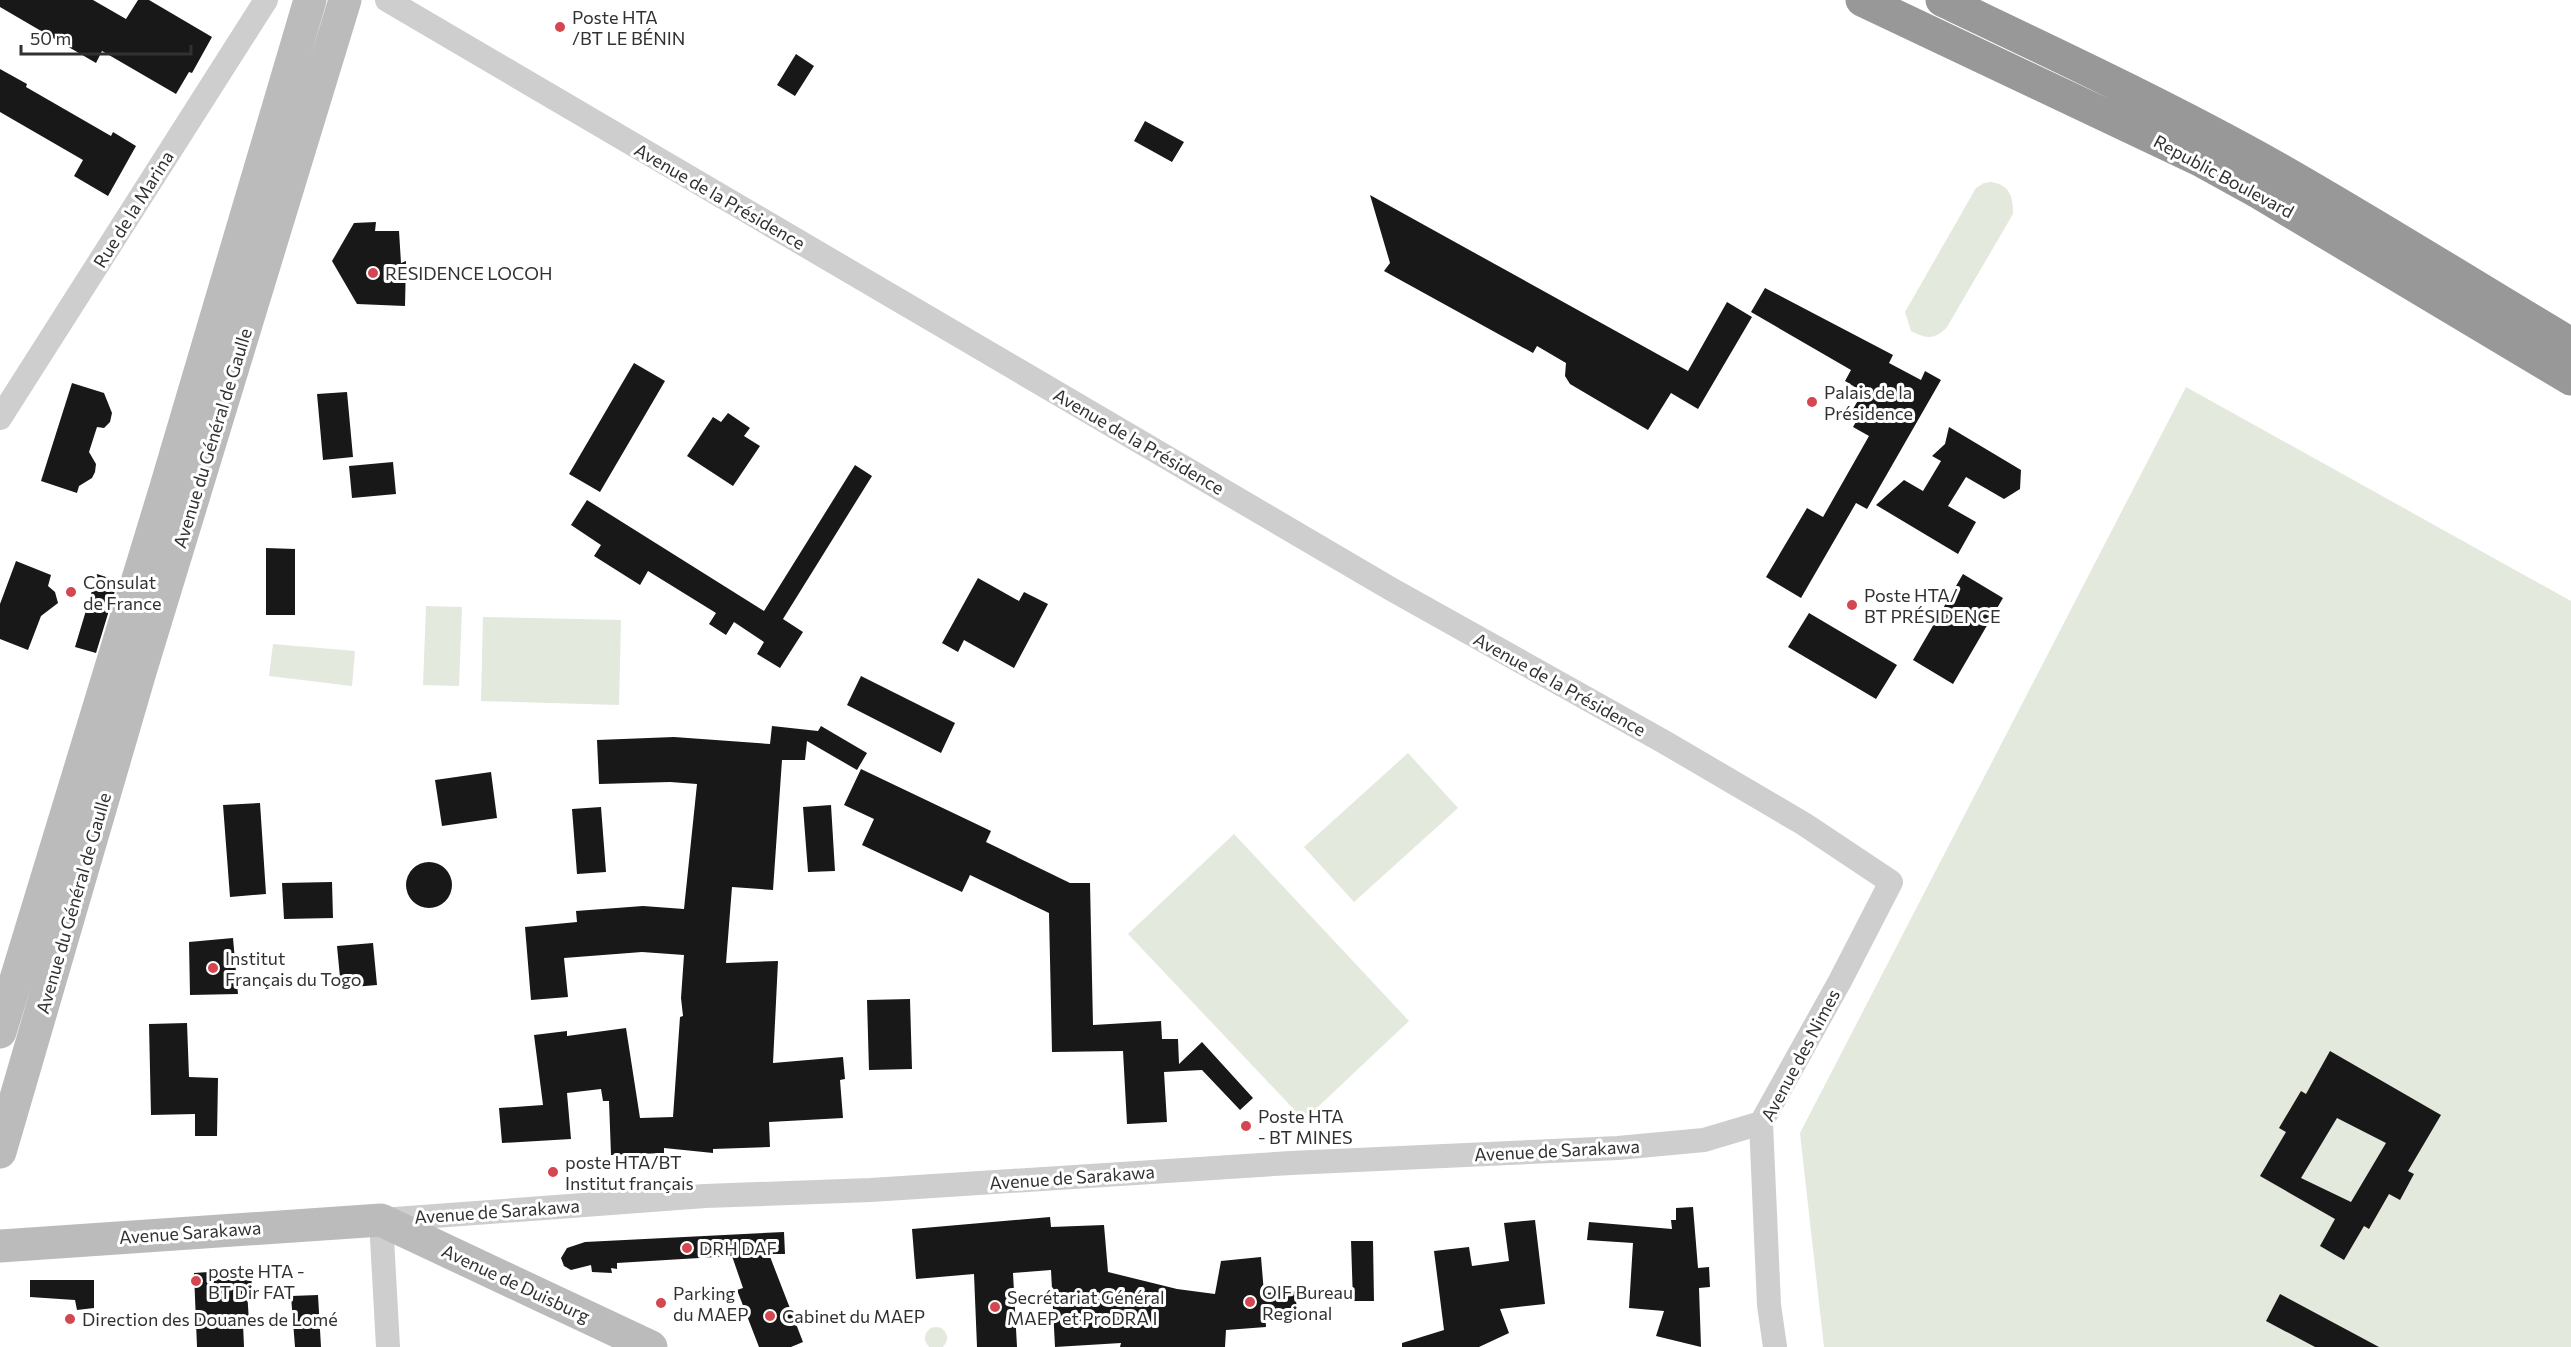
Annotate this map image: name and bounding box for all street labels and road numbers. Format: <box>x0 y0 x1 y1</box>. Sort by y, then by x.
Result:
street label: Republic Boulevard <box>2150 130 2298 222</box>
street label: Avenue de la Présidence <box>631 138 809 254</box>
street label: Rue de la Marina <box>88 146 178 272</box>
street label: Avenue du Général de Gaulle <box>168 325 256 551</box>
street label: Avenue de la Présidence <box>1050 383 1228 499</box>
street label: Avenue de la Présidence <box>1470 628 1650 740</box>
street label: Avenue du Général de Gaulle <box>31 790 115 1016</box>
street label: Avenue des Nimes <box>1756 985 1844 1125</box>
street label: Avenue de Sarakawa <box>1474 1135 1640 1165</box>
street label: Avenue de Sarakawa <box>989 1160 1155 1194</box>
street label: Avenue de Sarakawa <box>414 1194 580 1228</box>
street label: Avenue Sarakawa <box>118 1216 262 1248</box>
street label: Avenue de Duisburg <box>439 1239 594 1327</box>

